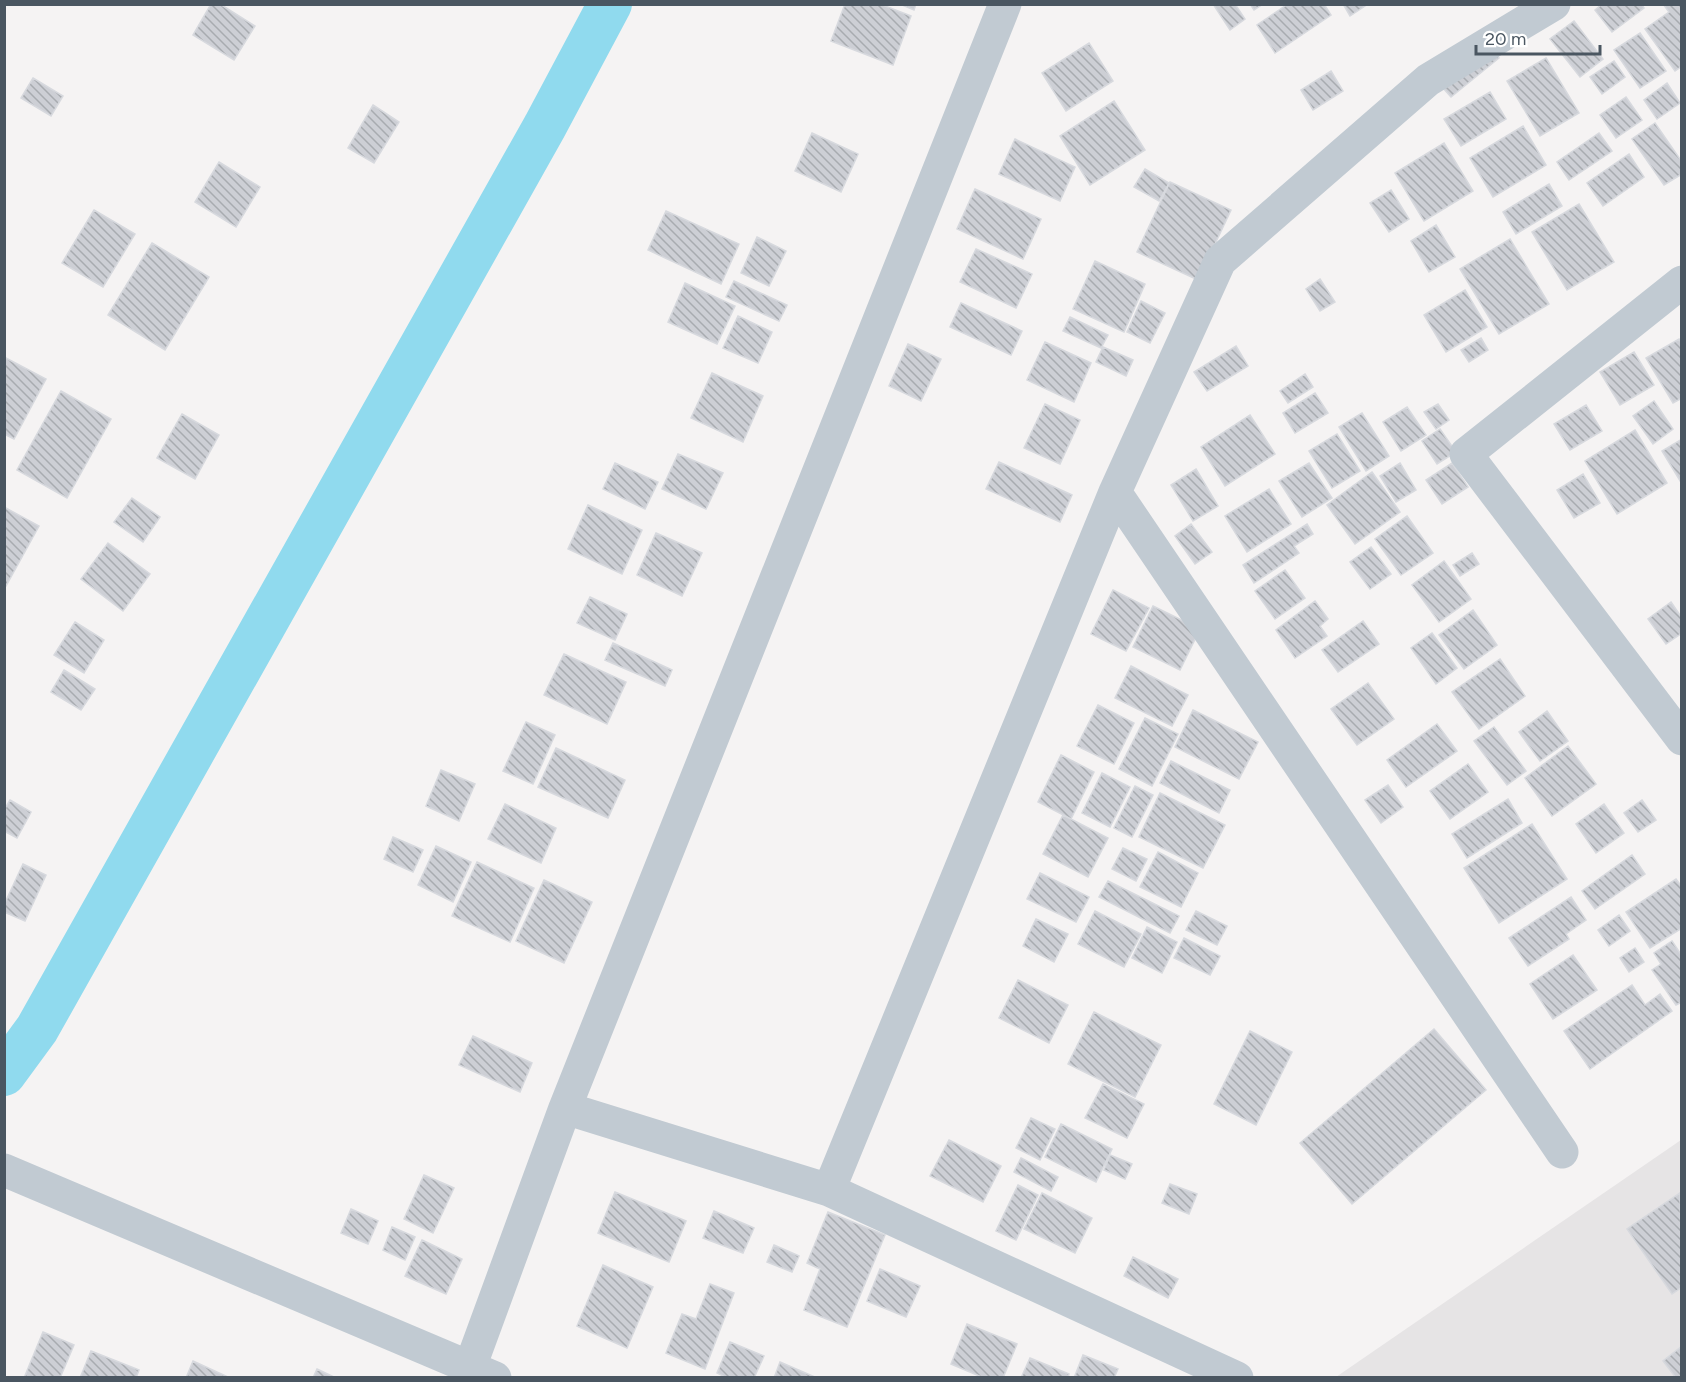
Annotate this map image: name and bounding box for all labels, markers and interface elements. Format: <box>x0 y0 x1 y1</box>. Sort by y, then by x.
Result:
scale bar <box>1476 18 1600 56</box>
text: 20 m <box>1485 28 1526 50</box>

